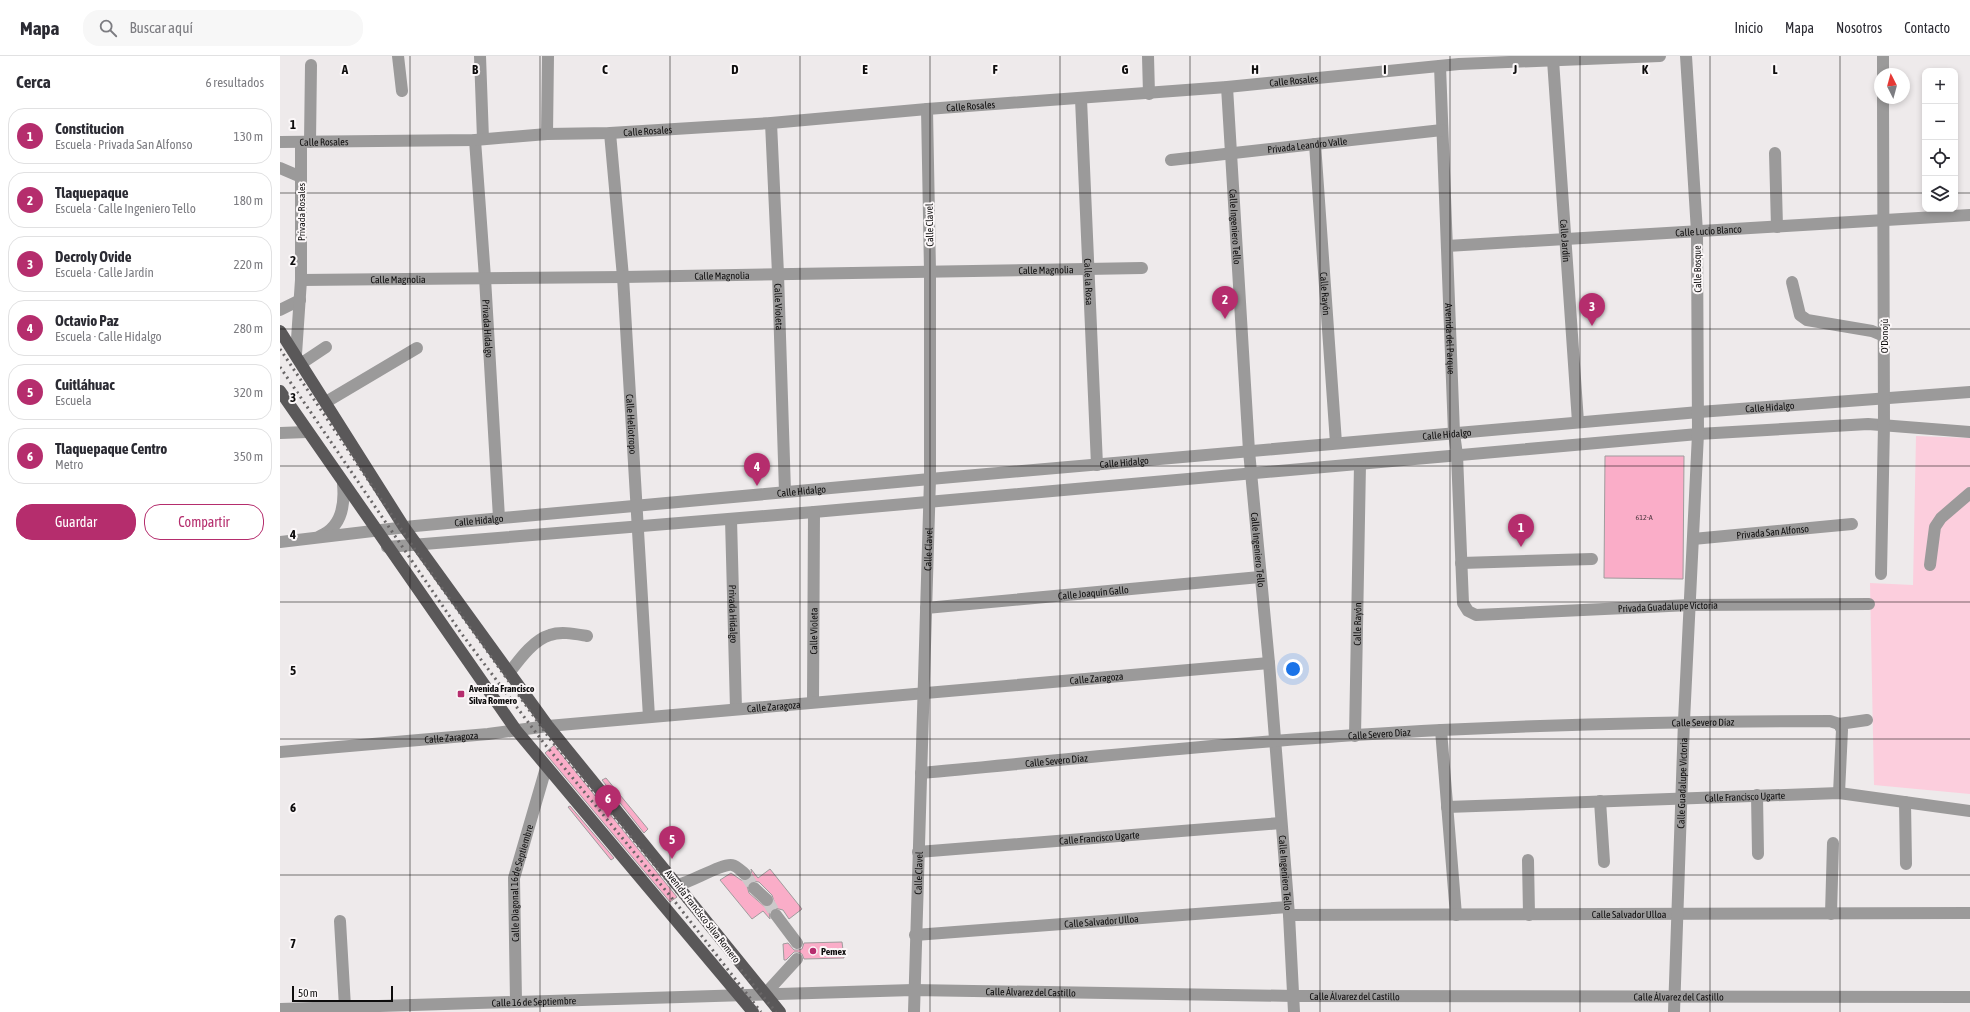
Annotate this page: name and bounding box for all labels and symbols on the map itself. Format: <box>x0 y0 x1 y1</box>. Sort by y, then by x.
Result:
text: A <box>341 62 349 77</box>
text: B <box>472 62 479 77</box>
text: C <box>602 62 608 77</box>
text: D <box>731 62 739 77</box>
text: E <box>862 62 868 77</box>
text: F <box>992 62 998 77</box>
text: G <box>1122 62 1129 77</box>
text: H <box>1251 62 1259 77</box>
text: I <box>1383 62 1387 77</box>
text: J <box>1512 62 1517 77</box>
text: K <box>1642 62 1649 77</box>
text: L <box>1772 62 1778 77</box>
north arrow <box>1874 68 1910 104</box>
street label: Calle Rosales <box>1269 73 1319 89</box>
street label: Calle Rosales <box>946 99 996 114</box>
text: 1 <box>290 117 296 132</box>
street label: Calle Rosales <box>623 124 673 138</box>
street label: Privada Leandro Valle <box>1267 135 1348 155</box>
street label: Calle Rosales <box>300 136 349 148</box>
street label: Privada Rosales <box>296 182 307 241</box>
street label: Calle Ingeniero Tello <box>1227 189 1243 265</box>
street label: Calle Clavel <box>924 203 935 247</box>
street label: Calle Jardín <box>1558 219 1572 263</box>
street label: Calle Lucio Blanco <box>1675 224 1742 238</box>
street label: Calle Bosque <box>1692 245 1703 293</box>
text: 2 <box>290 253 296 268</box>
street label: Calle la Rosa <box>1082 258 1095 306</box>
street label: Calle Magnolia <box>1018 264 1074 276</box>
street label: Calle Magnolia <box>694 270 750 282</box>
street label: Calle Rayón <box>1318 272 1332 316</box>
street label: Calle Magnolia <box>370 274 426 285</box>
street label: Calle Violeta <box>772 283 785 331</box>
pin: 2 <box>1212 286 1238 319</box>
pin: 3 <box>1579 293 1605 326</box>
street label: Privada Hidalgo <box>480 299 495 358</box>
street label: Avenida del Parque <box>1443 303 1457 375</box>
street label: O'Donojú <box>1879 319 1890 353</box>
text: 3 <box>290 390 296 405</box>
street label: Calle Heliotropo <box>624 394 638 455</box>
street label: Calle Hidalgo <box>1745 400 1795 415</box>
street label: Calle Hidalgo <box>1422 427 1472 442</box>
pin: 4 <box>744 453 770 486</box>
street label: Calle Hidalgo <box>1099 455 1149 470</box>
street label: Calle Hidalgo <box>777 483 827 499</box>
street label: Calle Ingeniero Tello <box>1249 512 1267 588</box>
street label: Calle Hidalgo <box>454 513 504 528</box>
house number: 612-A <box>1635 513 1653 522</box>
pin: 1 <box>1508 514 1534 547</box>
street label: Privada San Alfonso <box>1736 523 1810 541</box>
text: 4 <box>289 527 296 542</box>
street label: Calle Clavel <box>922 527 935 571</box>
street label: Calle Joaquín Gallo <box>1058 584 1129 602</box>
street label: Privada Hidalgo <box>727 585 739 644</box>
street label: Privada Guadalupe Victoria <box>1617 600 1718 614</box>
street label: Calle Rayón <box>1352 602 1363 646</box>
street label: Calle Violeta <box>808 607 819 654</box>
your location <box>1283 659 1303 679</box>
text: 5 <box>290 663 296 678</box>
street label: Calle Zaragoza <box>1069 671 1124 686</box>
place label: Avenida Francisco Silva Romero <box>468 683 535 706</box>
marker: Avenida Francisco Silva Romero <box>456 689 466 699</box>
street label: Calle Zaragoza <box>747 699 802 715</box>
street label: Calle Severo Díaz <box>1672 717 1735 728</box>
street label: Calle Severo Díaz <box>1348 727 1411 742</box>
street label: Calle Zaragoza <box>424 730 479 745</box>
street label: Calle Guadalupe Victoria <box>1675 737 1689 829</box>
street label: Calle Severo Díaz <box>1025 752 1089 769</box>
pin: 6 <box>595 785 621 818</box>
street label: Calle Francisco Ugarte <box>1704 790 1786 804</box>
text: 6 <box>290 800 296 815</box>
street label: Calle Diagonal 16 de Septiembre <box>509 823 535 942</box>
pin: 5 <box>659 826 685 859</box>
street label: Calle Francisco Ugarte <box>1059 829 1141 847</box>
street label: Calle Ingeniero Tello <box>1277 835 1294 911</box>
street label: Calle Clavel <box>913 851 925 895</box>
street label: Avenida Francisco Silva Romero <box>663 868 743 965</box>
street label: Calle Salvador Ulloa <box>1592 909 1667 920</box>
street label: Calle Salvador Ulloa <box>1064 913 1139 930</box>
text: 7 <box>290 936 296 951</box>
marker: Pemex <box>808 946 818 956</box>
place label: Pemex <box>821 946 846 957</box>
scale bar <box>292 984 393 1003</box>
street label: Calle Álvarez del Castillo <box>986 986 1076 999</box>
street label: Calle Álvarez del Castillo <box>1310 991 1400 1002</box>
street label: Calle Álvarez del Castillo <box>1634 992 1724 1003</box>
street label: Calle 16 de Septiembre <box>492 995 577 1009</box>

